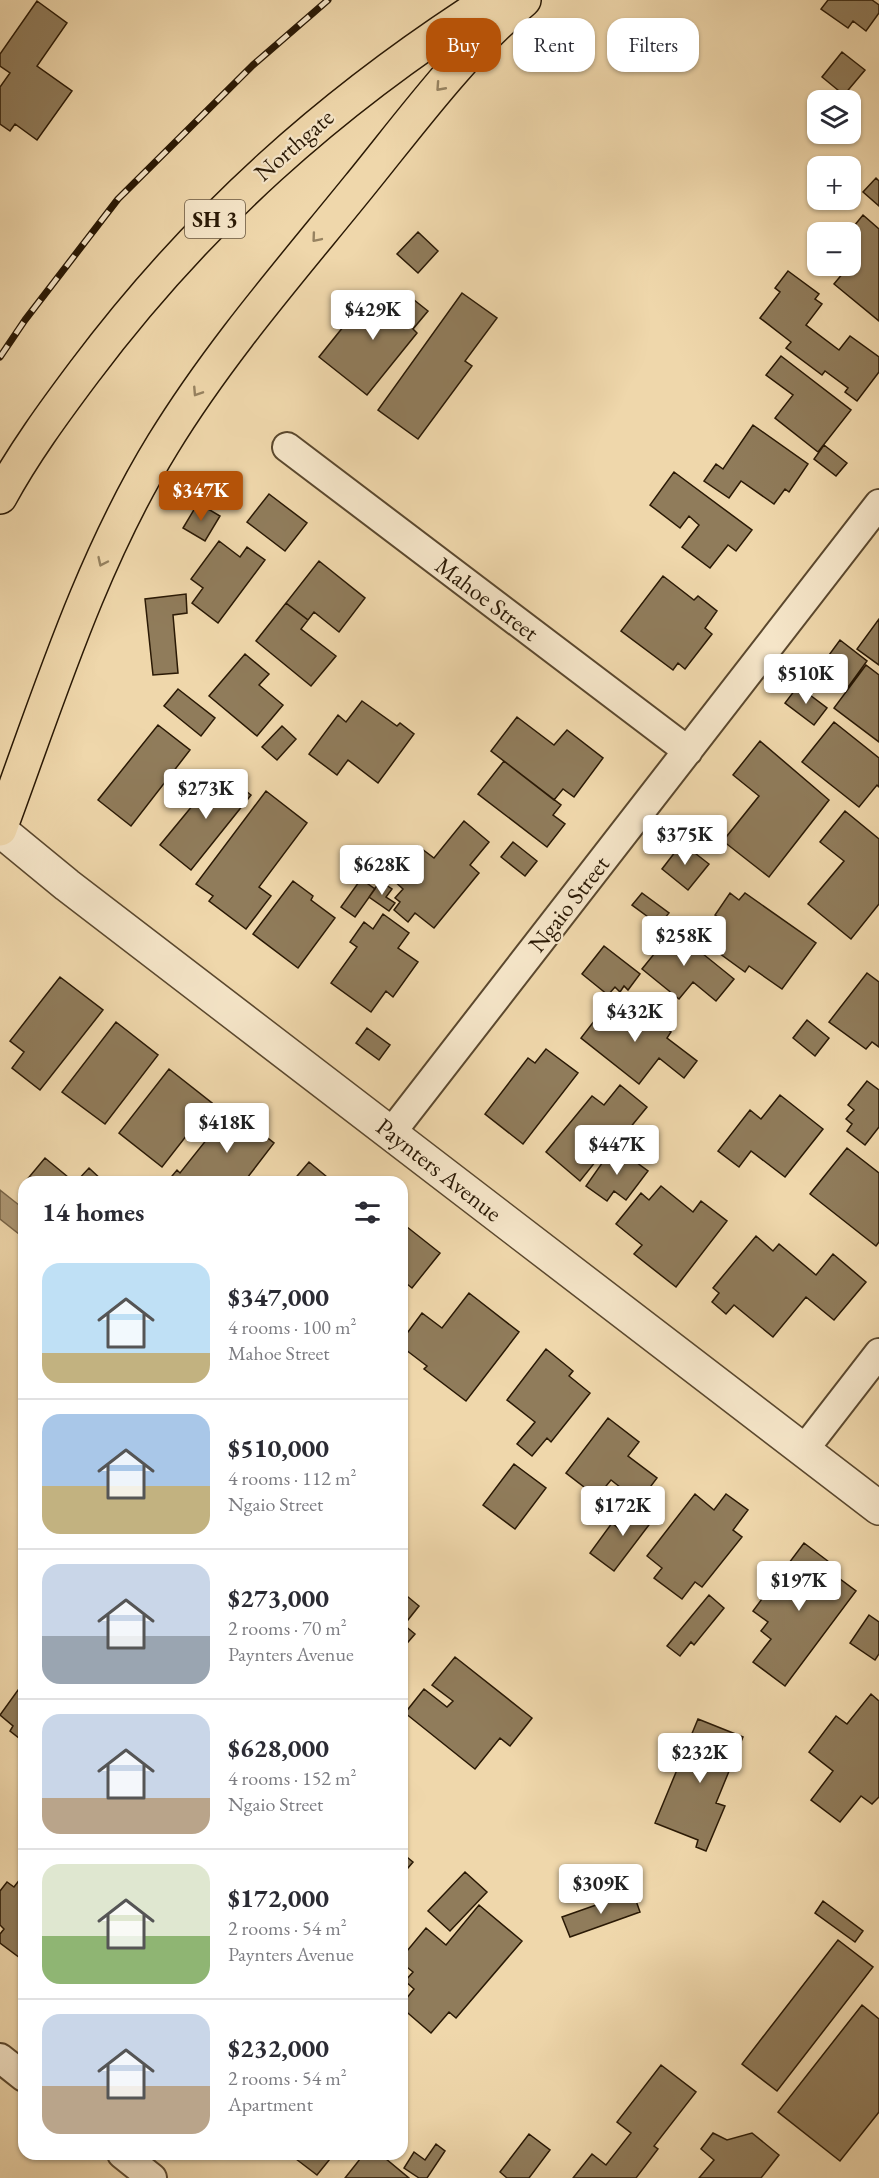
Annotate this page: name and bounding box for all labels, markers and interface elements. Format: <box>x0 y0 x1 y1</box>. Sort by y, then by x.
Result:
chip: Buy <box>426 18 501 72</box>
chip: Rent <box>513 18 595 72</box>
chip: Filters <box>607 18 699 72</box>
one-way arrow <box>436 80 447 91</box>
map controls <box>807 90 861 276</box>
button: layers <box>807 90 861 144</box>
street label: Northgate <box>247 102 340 188</box>
button: + <box>807 156 861 210</box>
road number: SH 3 <box>185 200 245 238</box>
button: − <box>807 222 861 276</box>
one-way arrow <box>312 231 323 242</box>
pin: $429K <box>331 290 415 341</box>
text: $429K <box>345 296 401 322</box>
one-way arrow <box>192 386 204 396</box>
pin: $347K <box>159 471 243 522</box>
text: $347K <box>173 477 229 503</box>
street label: Mahoe Street <box>429 550 546 648</box>
one-way arrow <box>97 555 109 566</box>
pin: $510K <box>764 654 848 705</box>
text: $510K <box>778 660 834 686</box>
pin: $273K <box>164 769 248 820</box>
text: $273K <box>178 775 234 801</box>
pin: $375K <box>643 815 727 866</box>
text: $375K <box>657 821 713 847</box>
pin: $628K <box>340 845 424 896</box>
street label: Ngaio Street <box>521 849 616 958</box>
text: $628K <box>354 851 410 877</box>
pin: $258K <box>642 916 726 967</box>
text: $258K <box>656 922 712 948</box>
pin: $432K <box>593 992 677 1043</box>
text: $432K <box>607 998 663 1024</box>
pin: $418K <box>185 1103 269 1154</box>
text: $418K <box>199 1109 255 1135</box>
street label: Paynters Avenue <box>370 1111 508 1228</box>
pin: $447K <box>575 1125 659 1176</box>
text: $447K <box>589 1131 645 1157</box>
text: 14 homes <box>42 1195 144 1229</box>
icon: filters <box>351 1196 384 1229</box>
text: $347,000 <box>228 1280 329 1314</box>
icon: home <box>90 1287 162 1359</box>
text: 4 rooms · 100 m² <box>228 1314 356 1340</box>
text: Mahoe Street <box>228 1340 330 1366</box>
text: $510,000 <box>228 1431 329 1465</box>
icon: home <box>90 1438 162 1510</box>
text: 4 rooms · 112 m² <box>228 1465 356 1491</box>
pin: $172K <box>581 1486 665 1537</box>
text: Ngaio Street <box>228 1491 323 1517</box>
text: $172K <box>595 1492 651 1518</box>
pin: $197K <box>757 1561 841 1612</box>
text: $197K <box>771 1567 827 1593</box>
text: $273,000 <box>228 1581 329 1615</box>
icon: home <box>90 1588 162 1660</box>
text: 2 rooms · 70 m² <box>228 1615 347 1641</box>
text: Paynters Avenue <box>228 1641 354 1667</box>
text: $628,000 <box>228 1731 329 1765</box>
pin: $232K <box>658 1733 742 1784</box>
icon: home <box>90 1738 162 1810</box>
text: $232K <box>672 1739 728 1765</box>
text: 4 rooms · 152 m² <box>228 1765 356 1791</box>
text: Ngaio Street <box>228 1791 323 1817</box>
pin: $309K <box>559 1864 643 1915</box>
text: $309K <box>573 1870 629 1896</box>
text: $172,000 <box>228 1881 329 1915</box>
icon: home <box>90 1888 162 1960</box>
text: 2 rooms · 54 m² <box>228 1915 347 1941</box>
text: Paynters Avenue <box>228 1941 354 1967</box>
text: $232,000 <box>228 2031 329 2065</box>
icon: home <box>90 2038 162 2110</box>
text: 2 rooms · 54 m² <box>228 2065 347 2091</box>
text: Apartment <box>228 2091 313 2117</box>

